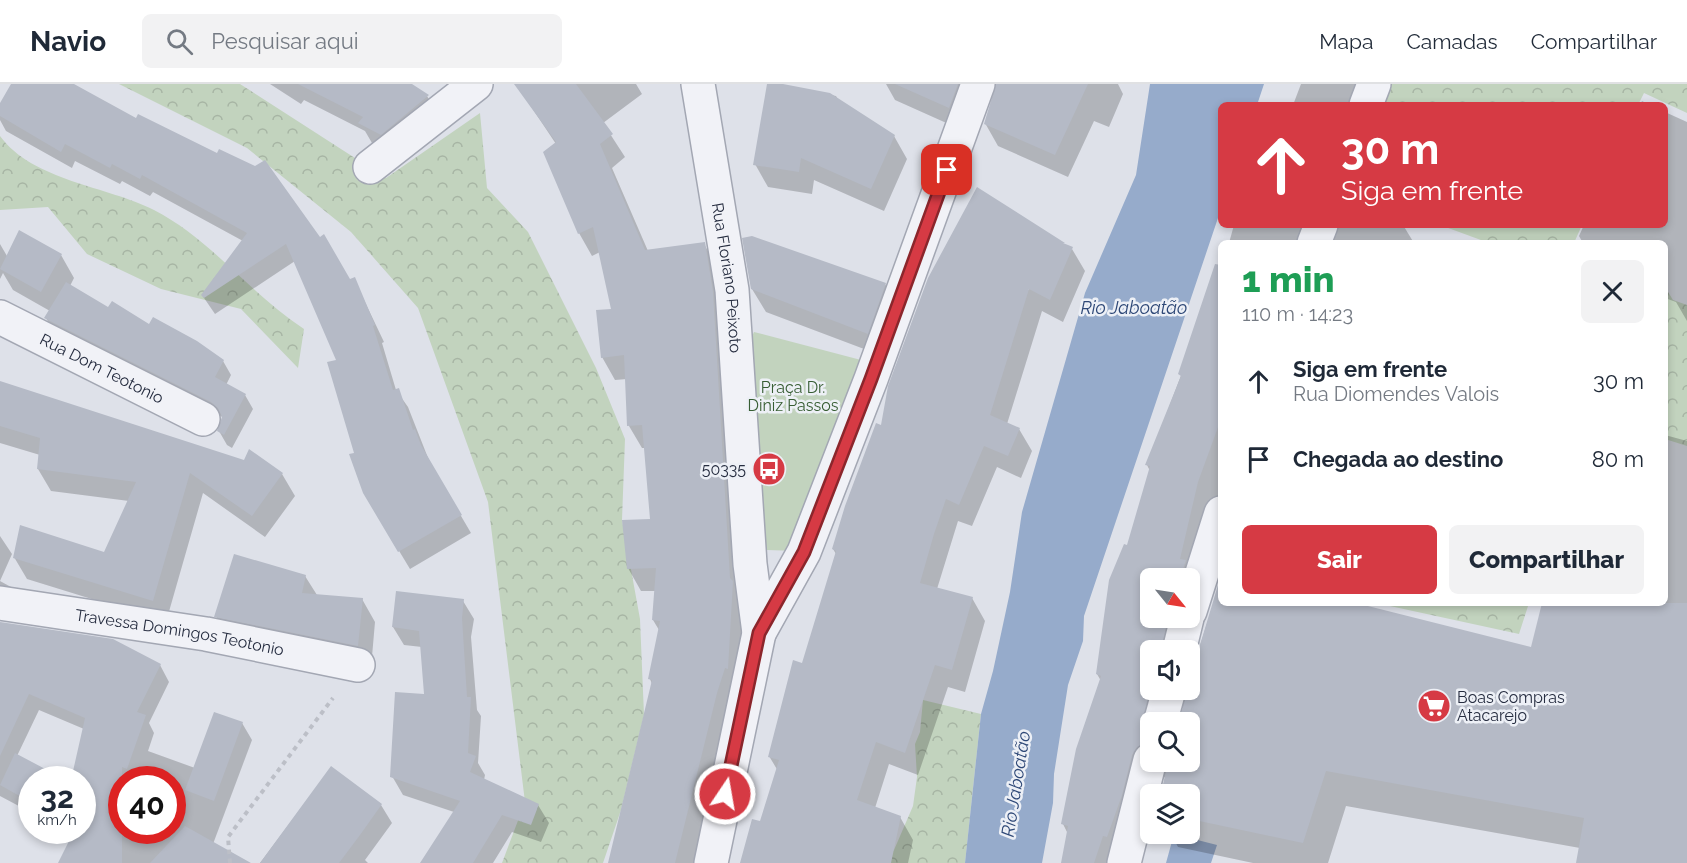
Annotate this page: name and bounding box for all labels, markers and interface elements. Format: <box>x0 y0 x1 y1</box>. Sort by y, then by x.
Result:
search box <box>142 14 562 68</box>
text: Navio <box>30 25 106 58</box>
icon: search <box>163 25 196 58</box>
text: Pesquisar aqui <box>211 28 359 54</box>
text: Mapa <box>1319 29 1373 54</box>
text: Camadas <box>1406 29 1498 54</box>
text: Compartilhar <box>1531 29 1657 54</box>
text: 30 m <box>1341 125 1439 174</box>
icon: ahead <box>1242 126 1320 204</box>
pin <box>921 144 972 195</box>
icon: arrive <box>930 153 963 186</box>
text: Siga em frente <box>1341 175 1523 206</box>
street label: Rua Floriano Peixoto <box>708 201 745 353</box>
text: 1 min <box>1242 258 1334 300</box>
button: close <box>1581 260 1644 323</box>
water label: Rio Jaboatão <box>1081 297 1187 318</box>
text: 110 m · 14:23 <box>1242 302 1353 326</box>
street label: Rua Dom Teotonio <box>37 330 167 408</box>
text: Siga em frente <box>1293 356 1447 382</box>
icon: ahead <box>1242 365 1275 398</box>
text: 30 m <box>1593 368 1644 394</box>
park label: Praça Dr. Diniz Passos <box>748 378 839 415</box>
text: Rua Diomendes Valois <box>1293 382 1499 406</box>
icon: arrive <box>1242 443 1275 476</box>
text: Chegada ao destino <box>1293 446 1503 472</box>
text: 80 m <box>1592 446 1644 472</box>
bus stop icon: 50335 <box>751 451 787 487</box>
place label: 50335 <box>702 460 746 479</box>
button: Sair <box>1242 525 1437 594</box>
button: Compartilhar <box>1449 525 1644 594</box>
north arrow <box>1140 568 1200 628</box>
map controls <box>1140 568 1200 844</box>
street label: Travessa Domingos Teotonio <box>74 605 286 660</box>
button: sound <box>1140 640 1200 700</box>
supermarket icon: Boas Compras Atacarejo <box>1416 688 1452 724</box>
place label: Boas Compras Atacarejo <box>1457 688 1565 725</box>
button: search <box>1140 712 1200 772</box>
water label: Rio Jaboatão <box>997 730 1034 838</box>
position arrow <box>693 762 757 826</box>
speed limit sign: 40 <box>108 766 186 844</box>
text: 32 <box>40 780 74 815</box>
button: layers <box>1140 784 1200 844</box>
text: km/h <box>37 811 77 829</box>

